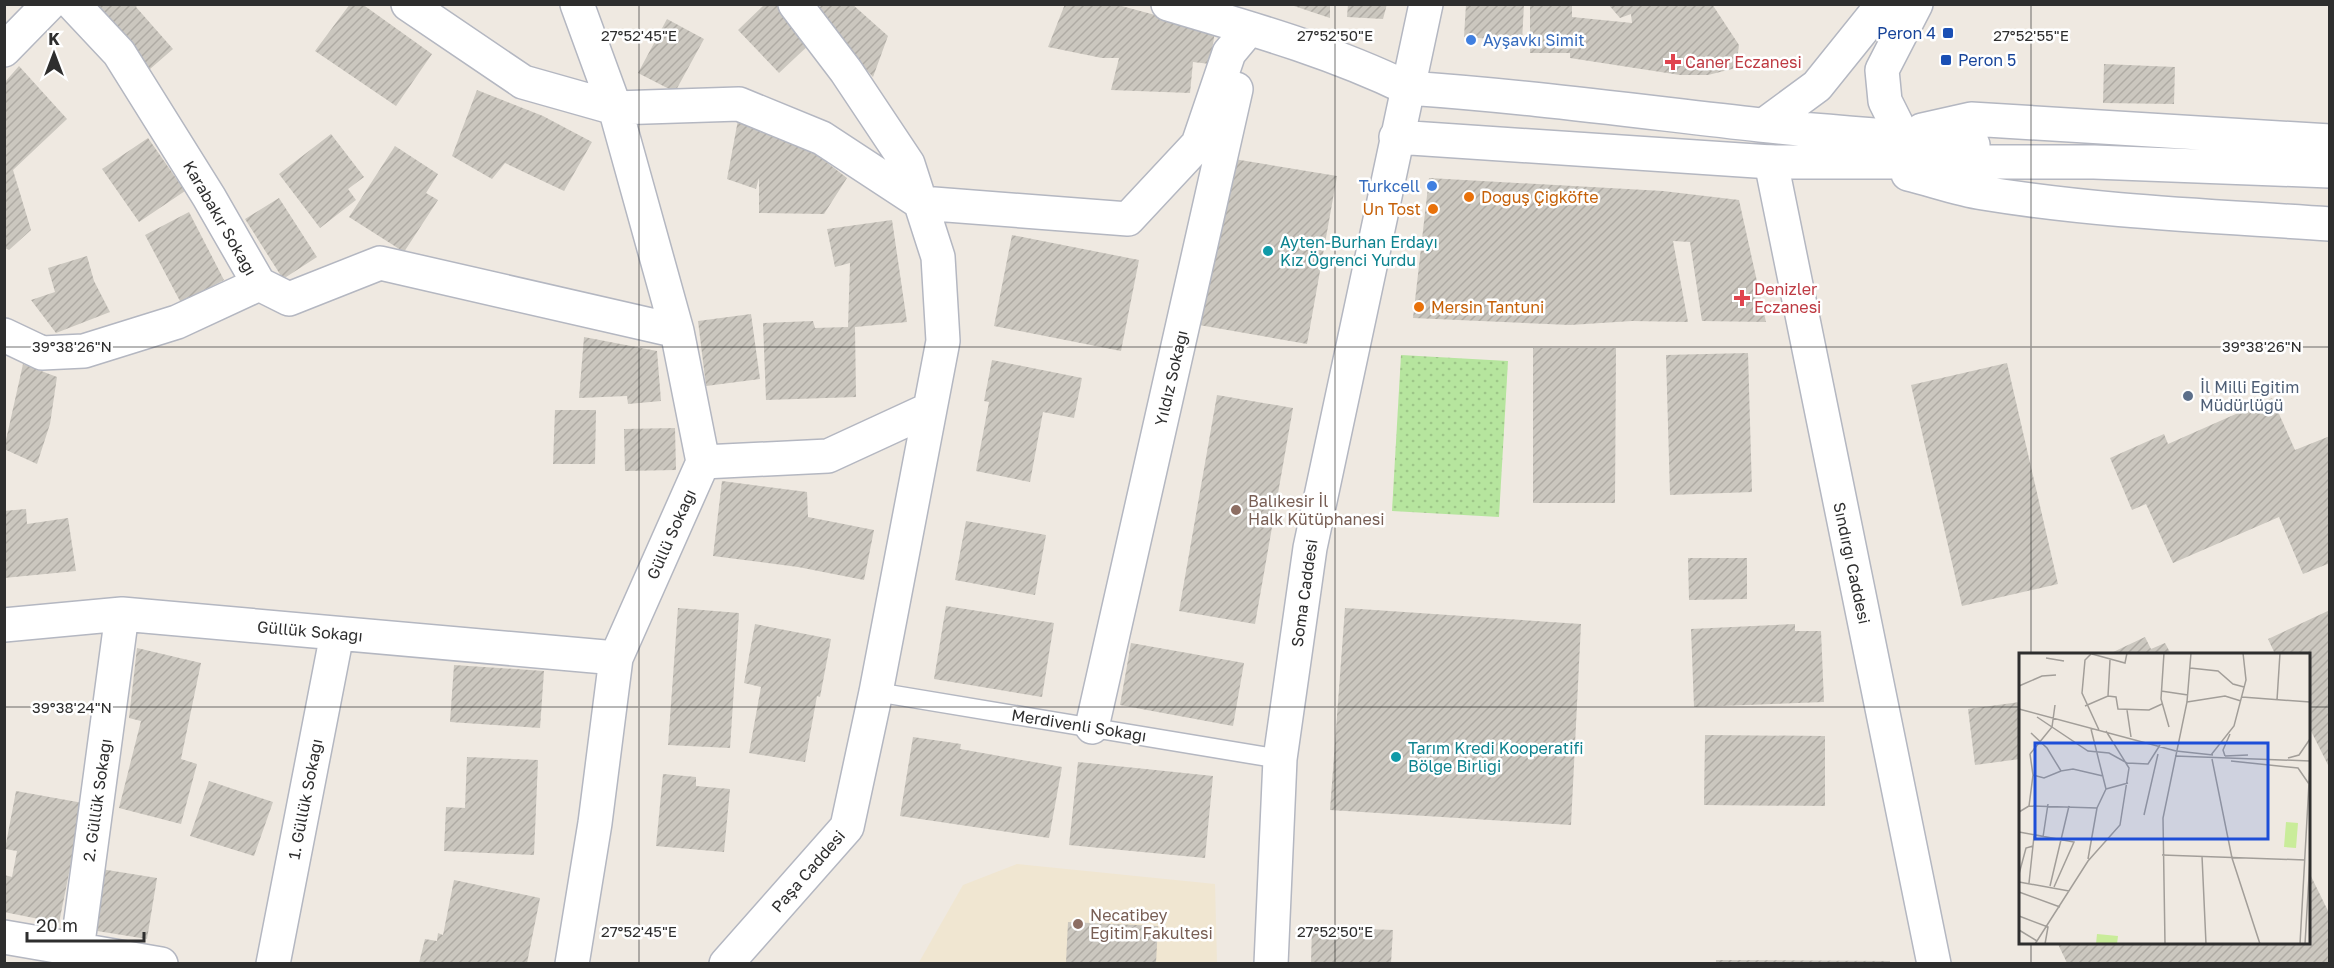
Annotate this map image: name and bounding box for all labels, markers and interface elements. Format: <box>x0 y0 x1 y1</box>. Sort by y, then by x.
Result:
place label: Peron 4 <box>1877 23 1936 43</box>
north arrow <box>24 24 84 84</box>
text: 27°52'45"E <box>601 26 677 44</box>
text: 27°52'50"E <box>1297 26 1373 44</box>
marker: Peron 4 <box>1941 26 1955 40</box>
text: 27°52'55"E <box>1993 26 2069 44</box>
text: K <box>48 29 60 49</box>
place label: Ayşavkı Simit <box>1483 30 1585 50</box>
marker: Ayşavkı Simit <box>1464 33 1478 47</box>
place label: Peron 5 <box>1958 50 2016 70</box>
place label: Caner Eczanesi <box>1685 52 1802 72</box>
marker: Peron 5 <box>1939 53 1953 67</box>
marker: Caner Eczanesi <box>1666 55 1680 69</box>
street label: Karabakır Sokağı <box>179 157 261 279</box>
place label: Turkcell <box>1359 176 1420 196</box>
marker: Turkcell <box>1425 179 1439 193</box>
place label: Doğuş Çiğköfte <box>1481 187 1599 207</box>
marker: Doğuş Çiğköfte <box>1462 190 1476 204</box>
place label: Un Tost <box>1363 199 1421 219</box>
marker: Un Tost <box>1426 202 1440 216</box>
place label: Ayten-Burhan Erdayı Kız Öğrenci Yurdu <box>1280 232 1438 270</box>
marker: Ayten-Burhan Erdayı Kız Öğrenci Yurdu <box>1261 244 1275 258</box>
place label: Denizler Eczanesi <box>1754 279 1821 317</box>
marker: Denizler Eczanesi <box>1735 291 1749 305</box>
place label: Mersin Tantuni <box>1431 297 1544 317</box>
marker: Mersin Tantuni <box>1412 300 1426 314</box>
street label: Yıldız Sokağı <box>1150 328 1192 428</box>
text: 39°38'26"N <box>32 337 112 355</box>
text: 39°38'26"N <box>2222 337 2302 355</box>
place label: İl Milli Eğitim Müdürlüğü <box>2200 377 2299 415</box>
marker: İl Milli Eğitim Müdürlüğü <box>2181 389 2195 403</box>
street label: Güllü Sokağı <box>642 486 700 582</box>
place label: Balıkesir İl Halk Kütüphanesi <box>1248 491 1384 529</box>
street label: Sındırgı Caddesi <box>1829 500 1875 626</box>
marker: Balıkesir İl Halk Kütüphanesi <box>1229 503 1243 517</box>
street label: Soma Caddesi <box>1287 538 1321 648</box>
street label: Güllük Sokağı <box>256 616 364 646</box>
inset map <box>2019 653 2310 944</box>
text: 39°38'24"N <box>32 698 112 716</box>
street label: Merdivenli Sokağı <box>1010 704 1148 746</box>
street label: 2. Güllük Sokağı <box>78 737 116 863</box>
street label: 1. Güllük Sokağı <box>284 737 326 861</box>
place label: Tarım Kredi Kooperatifi Bölge Birliği <box>1408 738 1584 776</box>
marker: Tarım Kredi Kooperatifi Bölge Birliği <box>1389 750 1403 764</box>
street label: Paşa Caddesi <box>767 826 849 916</box>
scale bar <box>27 905 144 943</box>
place label: Necatibey Eğitim Fakultesi <box>1090 905 1213 943</box>
text: 20 m <box>36 914 78 936</box>
marker: Necatibey Eğitim Fakultesi <box>1071 917 1085 931</box>
text: 27°52'45"E <box>601 922 677 940</box>
text: 27°52'50"E <box>1297 922 1373 940</box>

